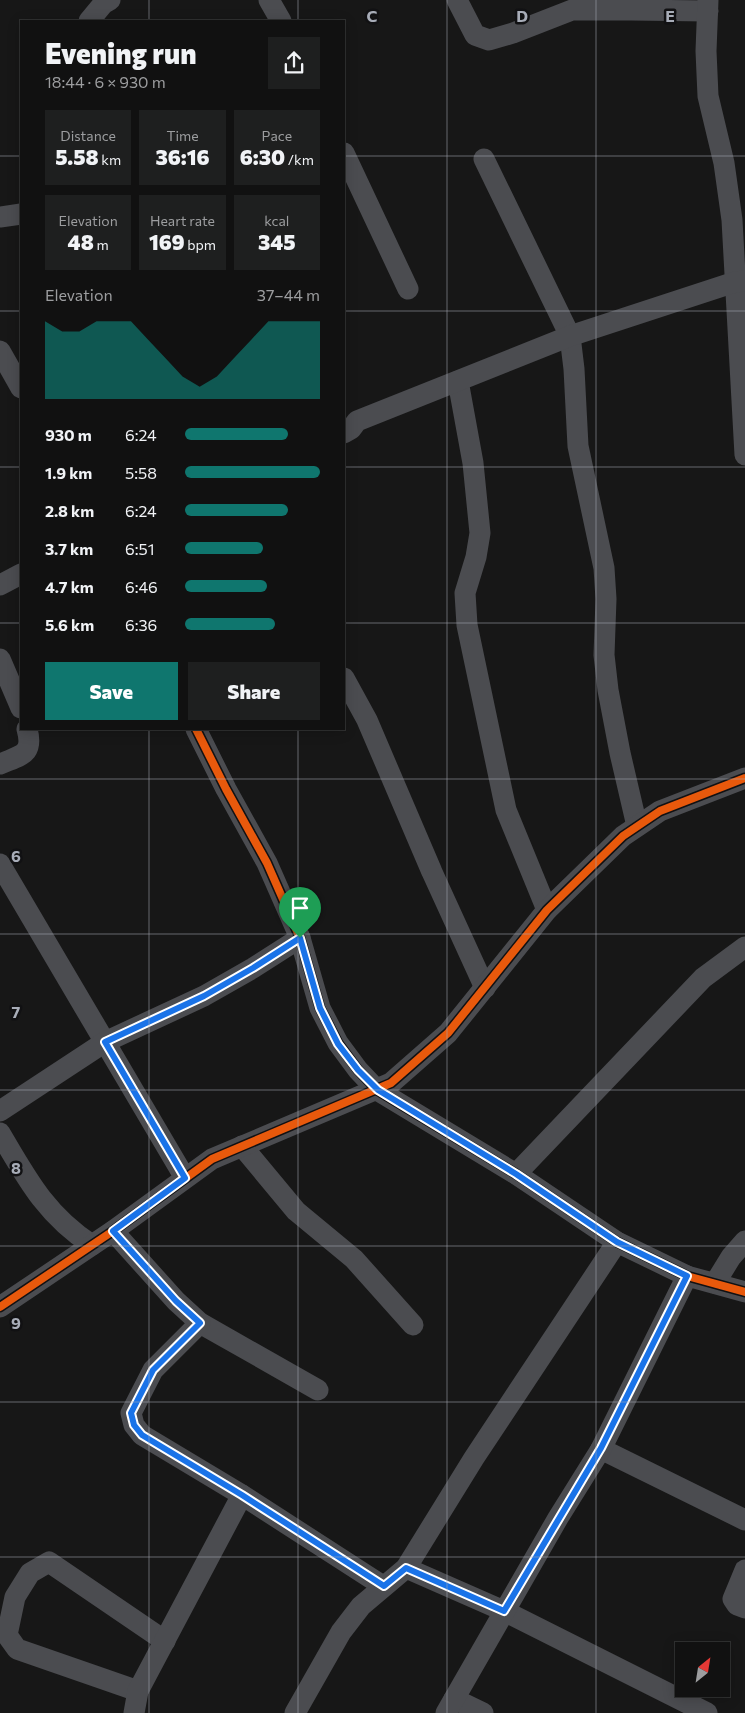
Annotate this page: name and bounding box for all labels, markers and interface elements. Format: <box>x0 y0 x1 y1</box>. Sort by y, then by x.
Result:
text: C <box>367 6 378 25</box>
text: D <box>516 6 528 25</box>
text: E <box>665 6 675 25</box>
text: Evening run <box>45 36 197 70</box>
button: share <box>268 37 320 89</box>
text: 18:44 · 6 × 930 m <box>45 72 166 91</box>
text: Distance <box>60 127 116 144</box>
text: Time <box>166 127 199 144</box>
text: Pace <box>262 127 292 144</box>
text: 5.58 <box>55 144 99 169</box>
text: 36:16 <box>155 144 210 169</box>
text: 6:30 <box>240 144 285 169</box>
text: km <box>99 151 121 168</box>
text: /km <box>285 151 314 168</box>
text: Elevation <box>59 212 118 229</box>
text: Heart rate <box>150 212 215 229</box>
text: kcal <box>264 212 289 229</box>
text: 48 <box>68 229 94 254</box>
text: 169 <box>149 229 185 254</box>
text: 345 <box>258 229 296 254</box>
text: m <box>94 236 109 253</box>
text: bpm <box>185 236 216 253</box>
text: Elevation <box>45 285 113 304</box>
text: 37–44 m <box>257 285 320 304</box>
text: 930 m <box>45 425 92 444</box>
text: 6:24 <box>125 425 157 444</box>
text: 1.9 km <box>45 463 92 482</box>
text: 5:58 <box>125 463 157 482</box>
text: 2.8 km <box>45 501 94 520</box>
text: 6:24 <box>125 501 157 520</box>
text: 3.7 km <box>45 539 93 558</box>
text: 6:51 <box>125 539 155 558</box>
text: 4.7 km <box>45 577 94 596</box>
text: 6:46 <box>125 577 158 596</box>
text: 5.6 km <box>45 615 94 634</box>
text: 6:36 <box>125 615 157 634</box>
button: Save <box>45 662 178 720</box>
button: Share <box>188 662 320 720</box>
text: 6 <box>11 846 21 865</box>
pin <box>279 887 321 938</box>
icon: arrive <box>286 894 314 922</box>
text: 7 <box>12 1002 21 1021</box>
text: 8 <box>11 1158 21 1177</box>
text: 9 <box>11 1313 21 1332</box>
north arrow <box>675 1642 730 1698</box>
map controls <box>675 1642 730 1697</box>

